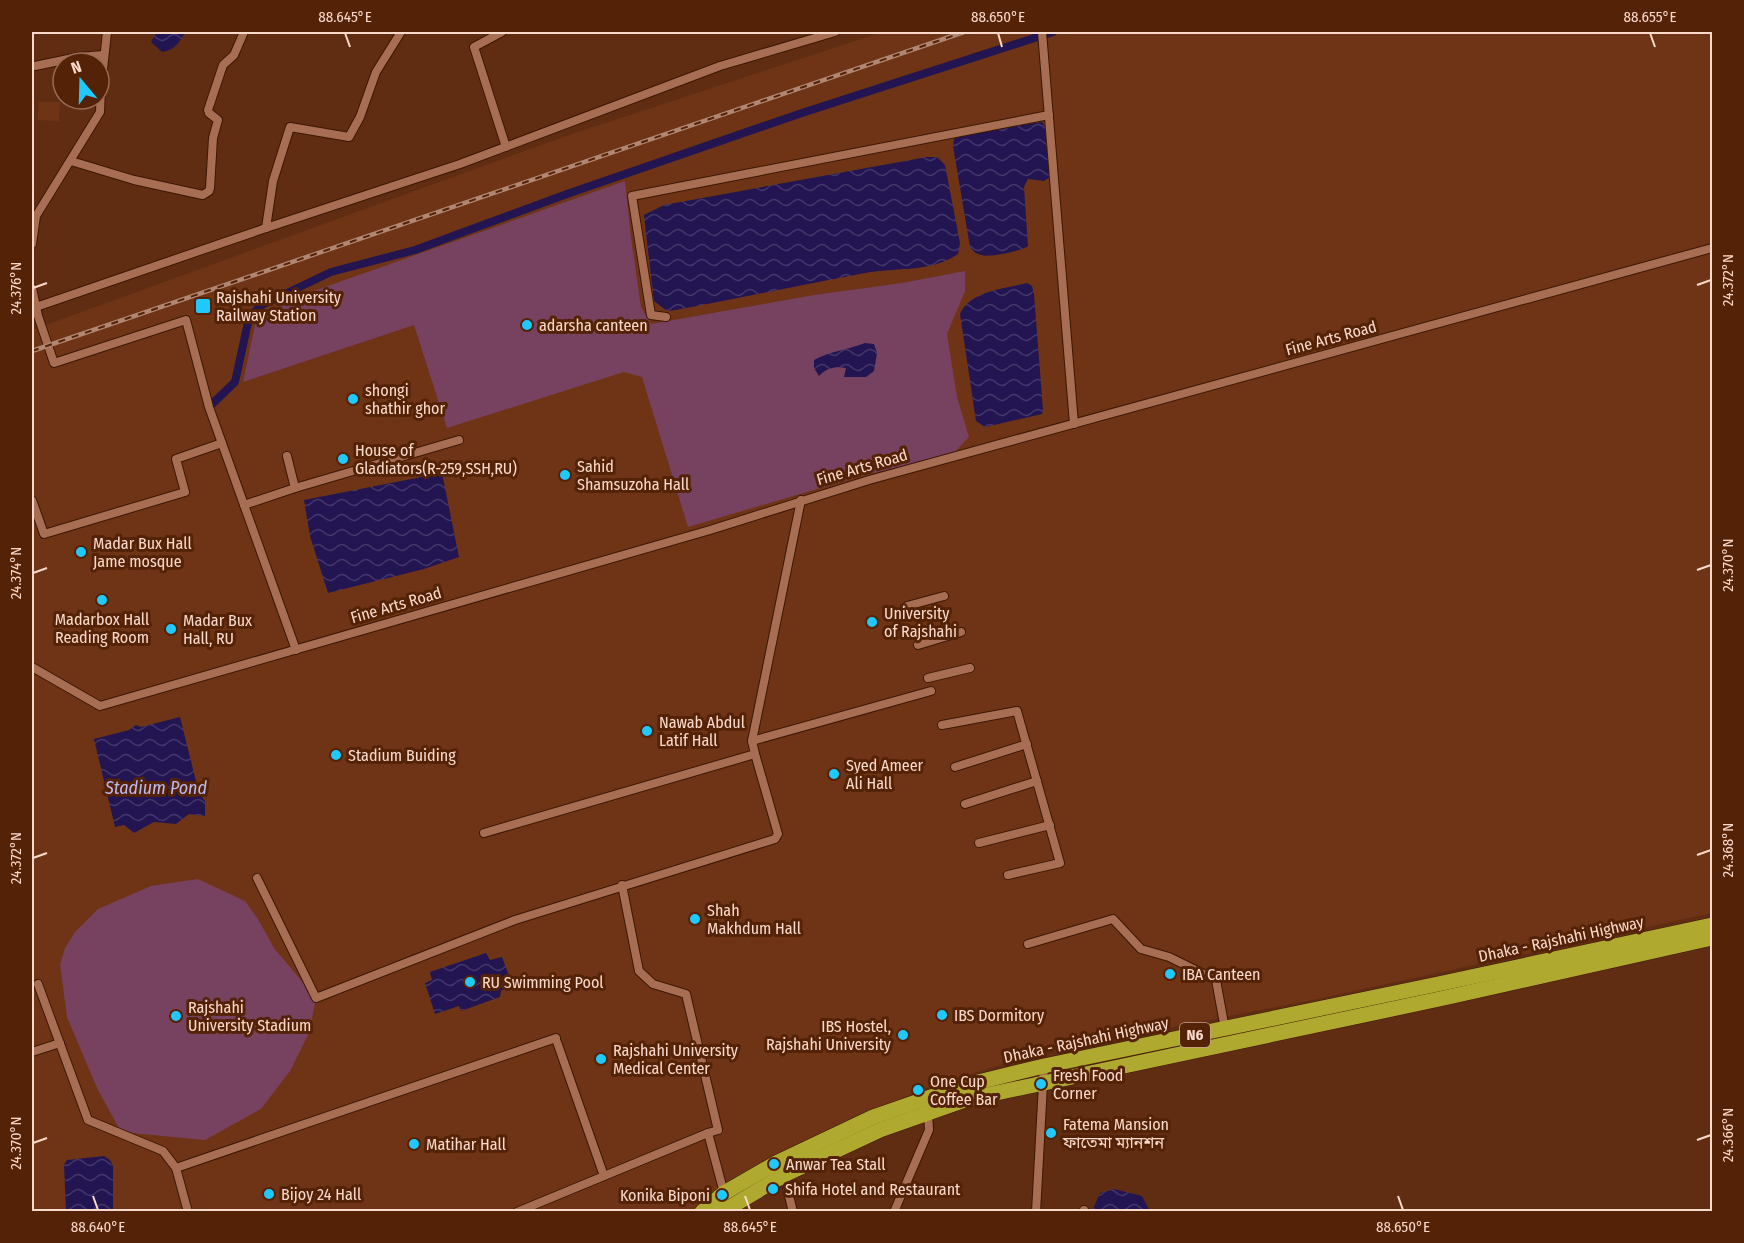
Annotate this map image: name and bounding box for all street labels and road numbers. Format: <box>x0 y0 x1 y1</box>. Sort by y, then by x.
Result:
street label: Fine Arts Road <box>1283 317 1379 359</box>
street label: Fine Arts Road <box>814 445 910 489</box>
street label: Fine Arts Road <box>348 583 444 627</box>
street label: Dhaka - Rajshahi Highway <box>1477 912 1646 966</box>
street label: Dhaka - Rajshahi Highway <box>1002 1013 1171 1067</box>
road number: N6 <box>1180 1023 1210 1047</box>

